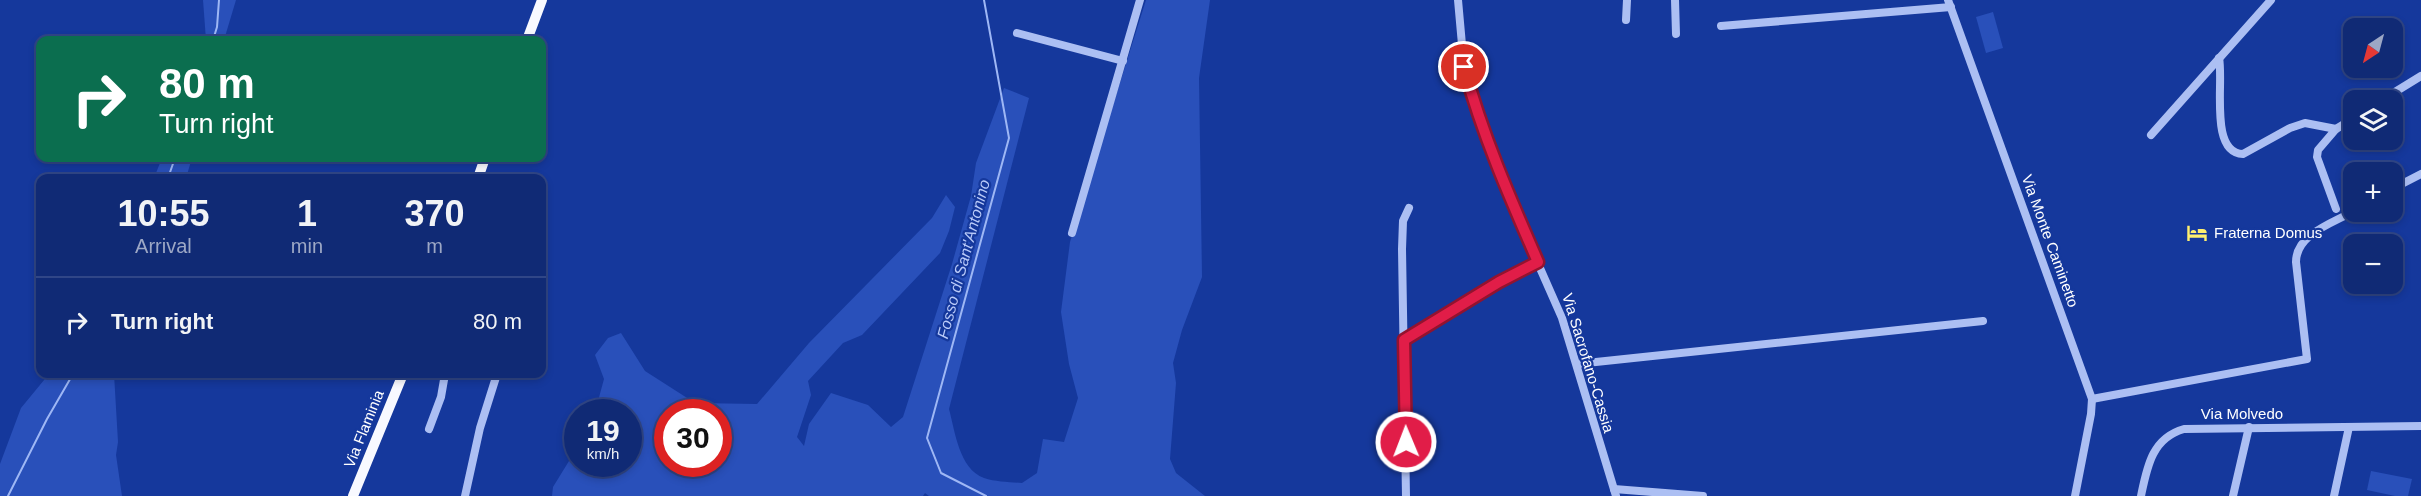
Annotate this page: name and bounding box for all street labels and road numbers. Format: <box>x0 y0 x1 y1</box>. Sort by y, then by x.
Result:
street label: Via Monte Caminetto <box>2019 172 2082 309</box>
street label: Via Sacrofano-Cassia <box>1559 291 1618 435</box>
street label: Via Flaminia <box>340 387 387 470</box>
street label: Via Molvedo <box>2201 405 2283 422</box>

